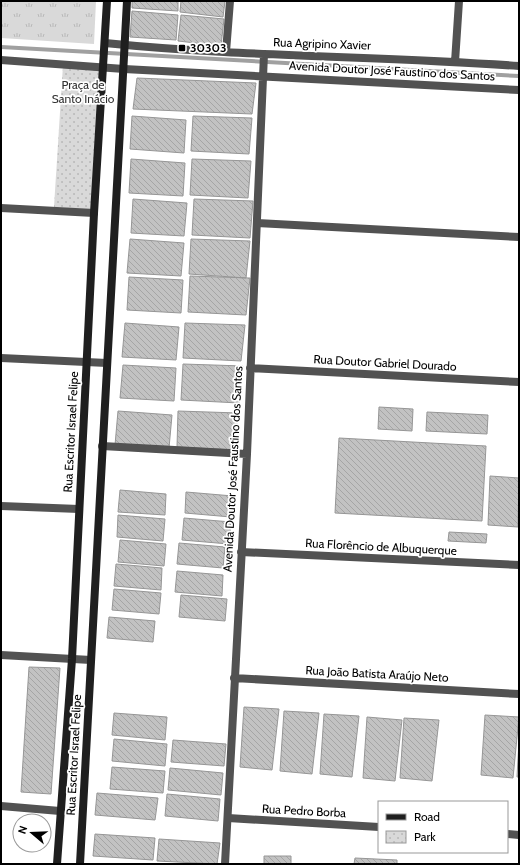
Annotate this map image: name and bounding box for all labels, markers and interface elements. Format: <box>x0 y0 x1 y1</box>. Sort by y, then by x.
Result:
street label: Rua Agripino Xavier <box>273 34 371 53</box>
place label: 30303 <box>190 40 226 55</box>
marker: 30303 <box>177 43 187 53</box>
street label: Avenida Doutor José Faustino dos Santos <box>289 58 495 83</box>
park label: Praça de Santo Inácio <box>52 77 115 106</box>
street label: Rua Doutor Gabriel Dourado <box>313 351 457 374</box>
street label: Avenida Doutor José Faustino dos Santos <box>220 366 245 572</box>
street label: Rua Escritor Israel Felipe <box>60 371 81 493</box>
street label: Rua Florêncio de Albuquerque <box>305 535 457 558</box>
street label: Rua João Batista Araújo Neto <box>305 662 449 685</box>
street label: Rua Escritor Israel Felipe <box>63 694 84 816</box>
street label: Rua Pedro Borba <box>262 801 347 820</box>
legend <box>378 801 508 853</box>
text: Road <box>414 809 440 824</box>
north arrow <box>12 813 52 853</box>
text: N <box>15 824 30 836</box>
text: Park <box>414 829 436 844</box>

